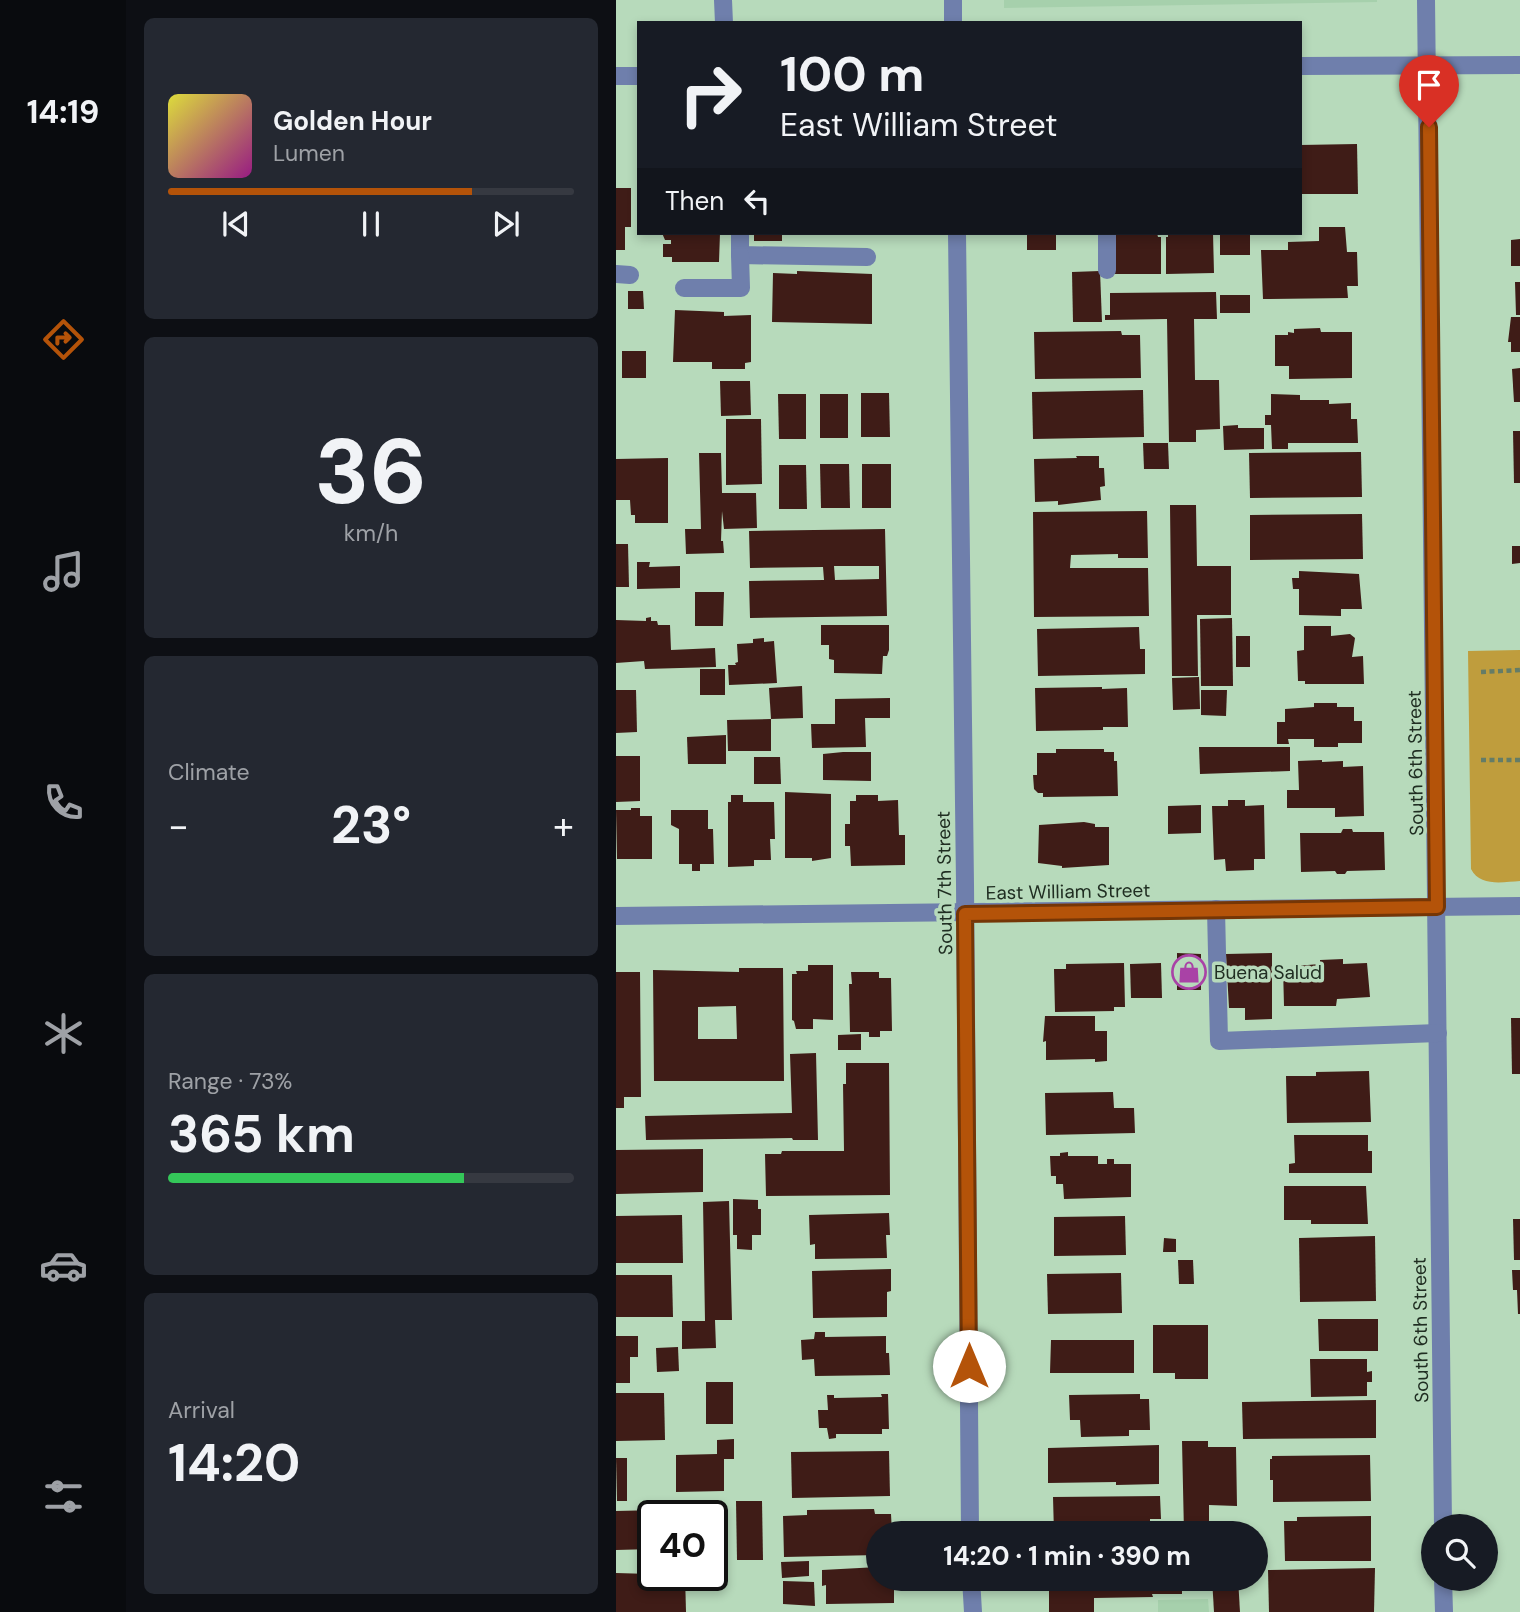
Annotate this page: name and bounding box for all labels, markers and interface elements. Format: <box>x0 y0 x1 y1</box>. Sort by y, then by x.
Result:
text: 100 m <box>780 42 924 106</box>
icon: right <box>665 49 756 140</box>
pin <box>1399 55 1459 127</box>
icon: arrive <box>1410 66 1448 104</box>
text: 14:19 <box>27 91 99 133</box>
text: Golden Hour <box>273 104 432 138</box>
text: East William Street <box>780 104 1058 146</box>
text: Lumen <box>273 138 345 168</box>
icon: left <box>738 182 776 220</box>
text: Then <box>665 184 724 218</box>
icon: previous <box>217 205 255 243</box>
icon: pause <box>352 205 390 243</box>
icon: next <box>487 205 525 243</box>
icon: directions <box>39 315 88 364</box>
text: 36 <box>315 413 427 531</box>
text: km/h <box>344 518 398 548</box>
icon: music <box>39 547 88 596</box>
street label: South 6th Street <box>1402 690 1429 836</box>
text: Climate <box>168 757 250 787</box>
icon: phone <box>39 778 88 827</box>
text: 23° <box>331 791 411 859</box>
text: − <box>168 801 189 851</box>
text: + <box>553 801 574 851</box>
street label: South 7th Street <box>931 811 958 955</box>
street label: East William Street <box>985 878 1151 905</box>
shop icon: Buena Salud <box>1170 953 1208 991</box>
place label: Buena Salud <box>1214 960 1322 985</box>
icon: climate <box>39 1009 88 1058</box>
text: Range · 73% <box>168 1066 292 1096</box>
text: 365 km <box>168 1100 355 1168</box>
icon: car <box>39 1241 88 1290</box>
street label: South 6th Street <box>1407 1257 1434 1403</box>
position arrow <box>932 1329 1006 1403</box>
text: Arrival <box>168 1395 235 1425</box>
text: 14:20 <box>168 1429 300 1497</box>
icon: filters <box>39 1472 88 1521</box>
speed limit sign: 40 <box>637 1500 728 1591</box>
map controls <box>1421 1514 1498 1591</box>
button: search <box>1421 1514 1498 1591</box>
text: 14:20 · 1 min · 390 m <box>943 1539 1191 1573</box>

